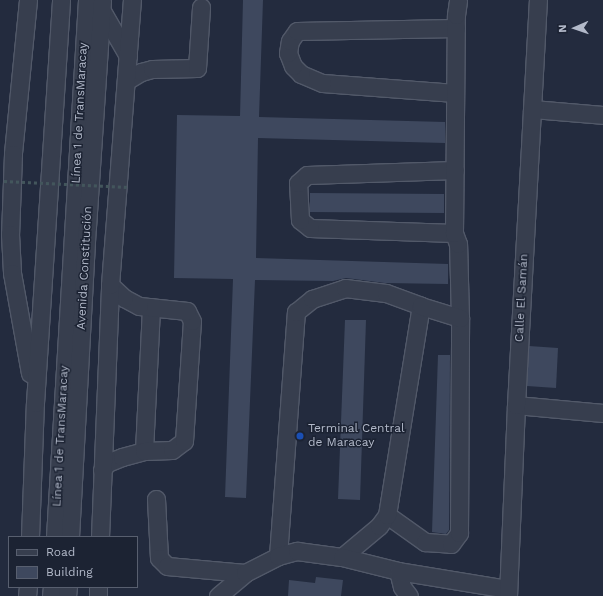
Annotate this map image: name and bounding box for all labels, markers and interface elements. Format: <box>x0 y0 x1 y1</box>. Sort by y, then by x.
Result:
north arrow <box>555 8 595 48</box>
text: N <box>556 24 569 33</box>
street label: Línea 1 de TransMaracay <box>69 42 91 184</box>
street label: Avenida Constitución <box>75 206 95 330</box>
street label: Calle El Samán <box>512 253 532 343</box>
street label: Línea 1 de TransMaracay <box>50 365 72 507</box>
place label: Terminal Central de Maracay <box>308 422 405 450</box>
marker: Terminal Central de Maracay <box>295 431 305 441</box>
legend <box>8 536 138 588</box>
text: Road <box>46 545 75 559</box>
text: Building <box>46 565 93 579</box>

